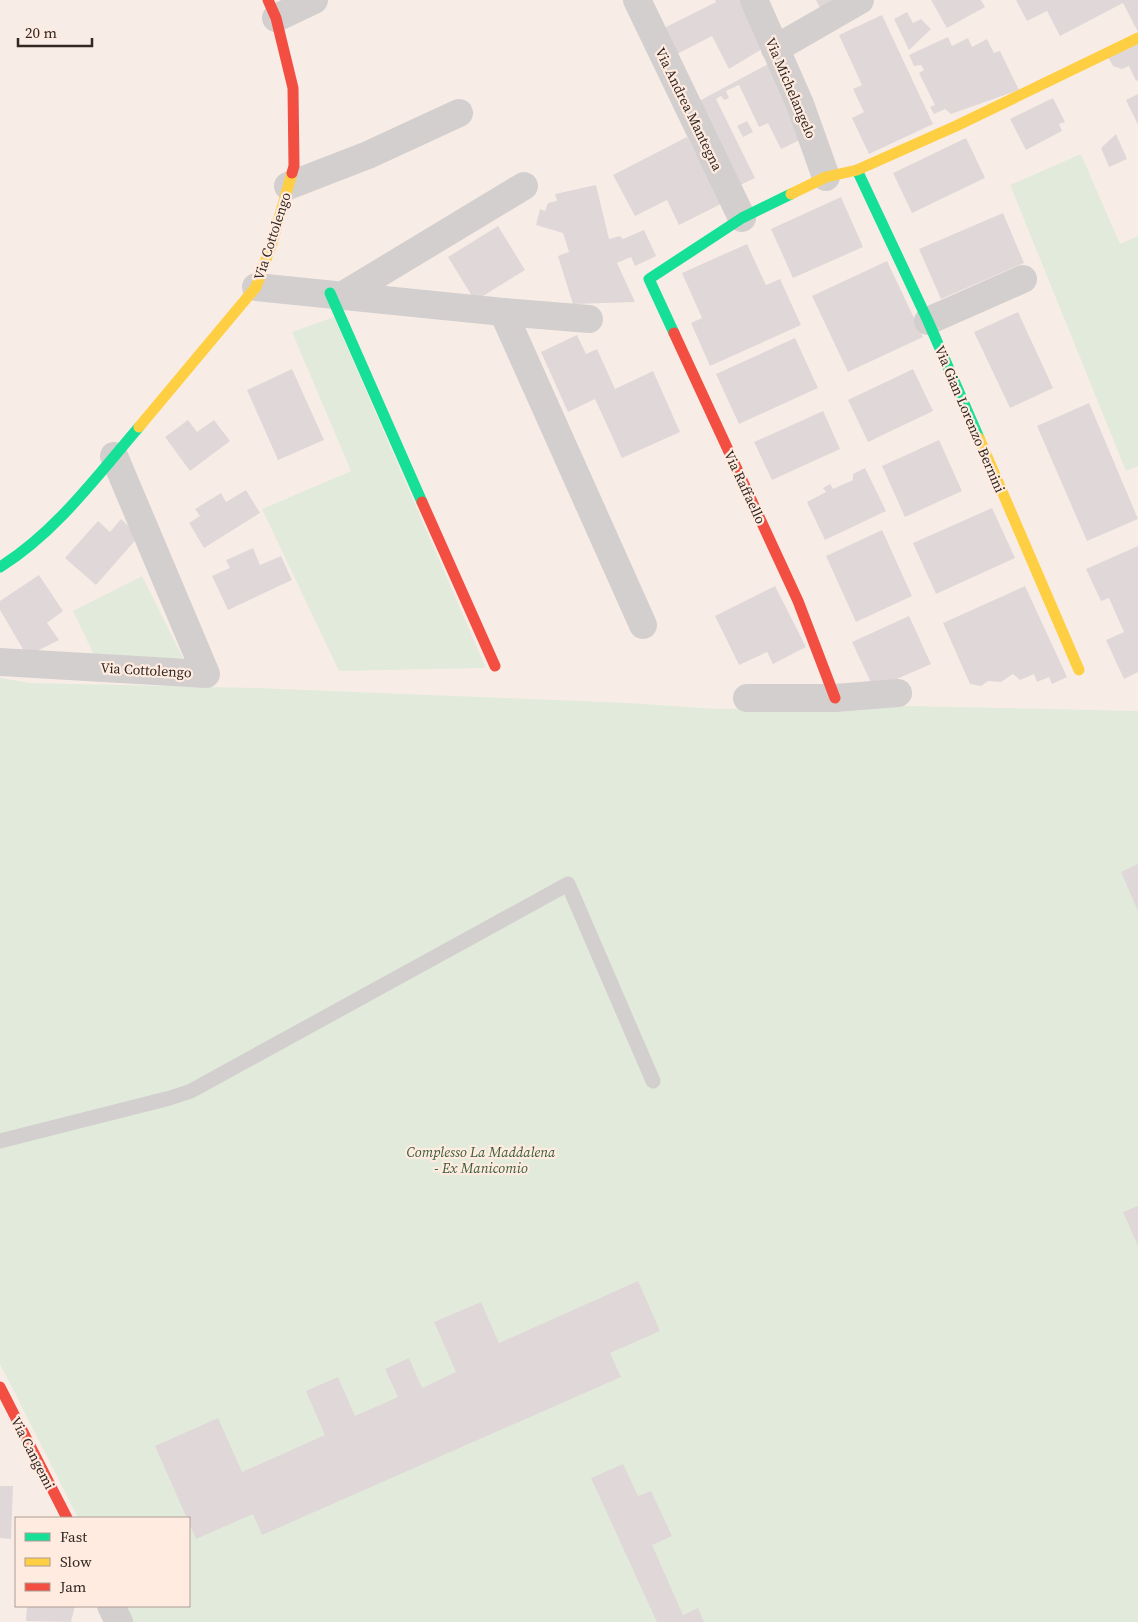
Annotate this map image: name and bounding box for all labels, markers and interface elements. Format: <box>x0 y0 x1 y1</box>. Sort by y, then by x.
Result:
scale bar <box>18 15 91 47</box>
text: 20 m <box>25 22 57 43</box>
street label: Via Michelangelo <box>761 34 821 142</box>
street label: Via Andrea Mantegna <box>650 44 728 175</box>
street label: Via Cottolengo <box>248 189 296 283</box>
street label: Via Gian Lorenzo Bernini <box>930 342 1010 496</box>
street label: Via Raffaello <box>719 447 771 527</box>
street label: Via Cottolengo <box>100 658 192 682</box>
park label: Complesso La Maddalena - Ex Manicomio <box>407 1142 556 1178</box>
street label: Via Cangemi <box>6 1413 60 1493</box>
legend <box>15 1517 190 1607</box>
text: Fast <box>60 1526 87 1547</box>
text: Slow <box>60 1551 92 1572</box>
text: Jam <box>59 1576 87 1597</box>

